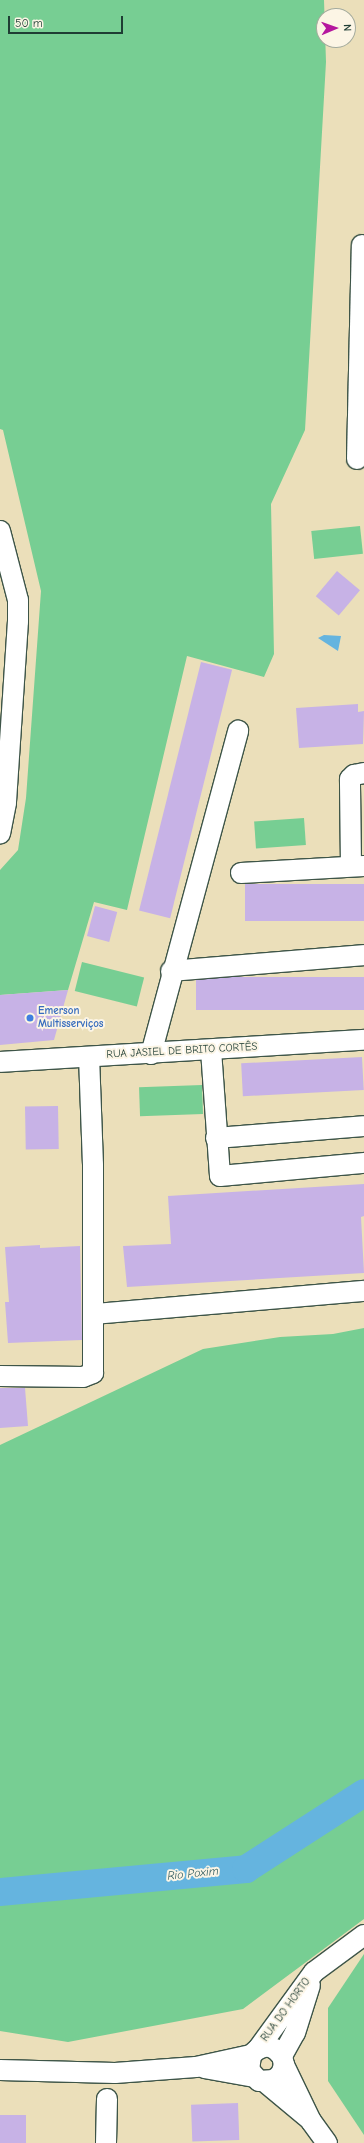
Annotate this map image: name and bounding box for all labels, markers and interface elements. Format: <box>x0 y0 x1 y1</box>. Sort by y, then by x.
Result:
scale bar <box>10 8 125 34</box>
north arrow <box>316 8 356 48</box>
text: 50 m <box>15 16 43 30</box>
text: N <box>341 24 354 31</box>
place label: Emerson Multisserviços <box>38 1005 104 1031</box>
marker: Emerson Multisserviços <box>25 1013 35 1023</box>
street label: RUA JASIEL DE BRITO CORTÊS <box>106 1040 258 1062</box>
water label: Rio Poxim <box>167 1864 219 1884</box>
street label: RUA DO HORTO <box>258 1976 314 2044</box>

